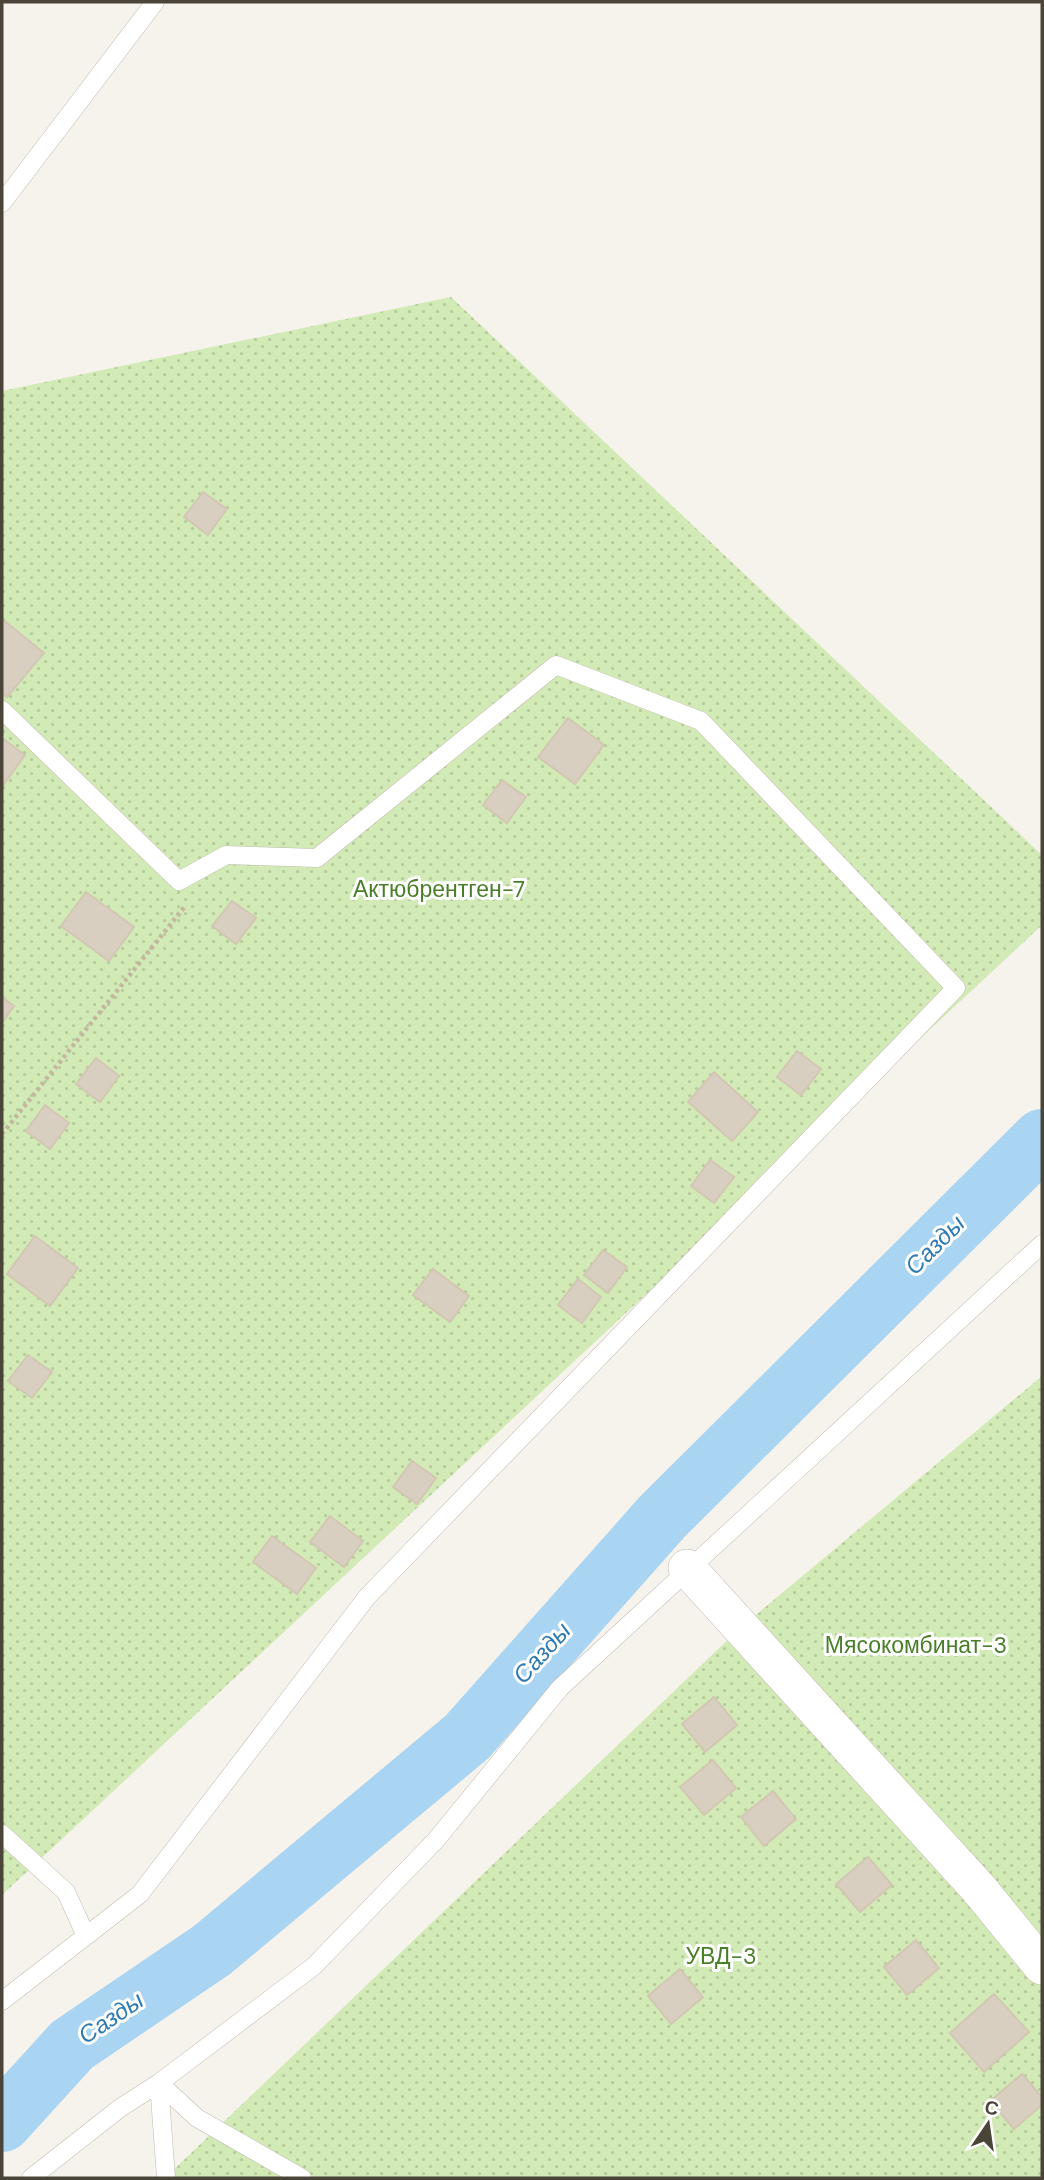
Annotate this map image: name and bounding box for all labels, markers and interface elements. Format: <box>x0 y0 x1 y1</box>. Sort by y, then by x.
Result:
park label: Актюбрентген-7 <box>353 874 525 904</box>
water label: Сазды <box>898 1208 971 1281</box>
water label: Сазды <box>506 1615 578 1690</box>
park label: Мясокомбинат-3 <box>825 1630 1007 1660</box>
park label: УВД-3 <box>685 1941 757 1971</box>
water label: Сазды <box>72 1984 150 2051</box>
north arrow <box>953 2089 1023 2159</box>
text: С <box>982 2094 1001 2122</box>

